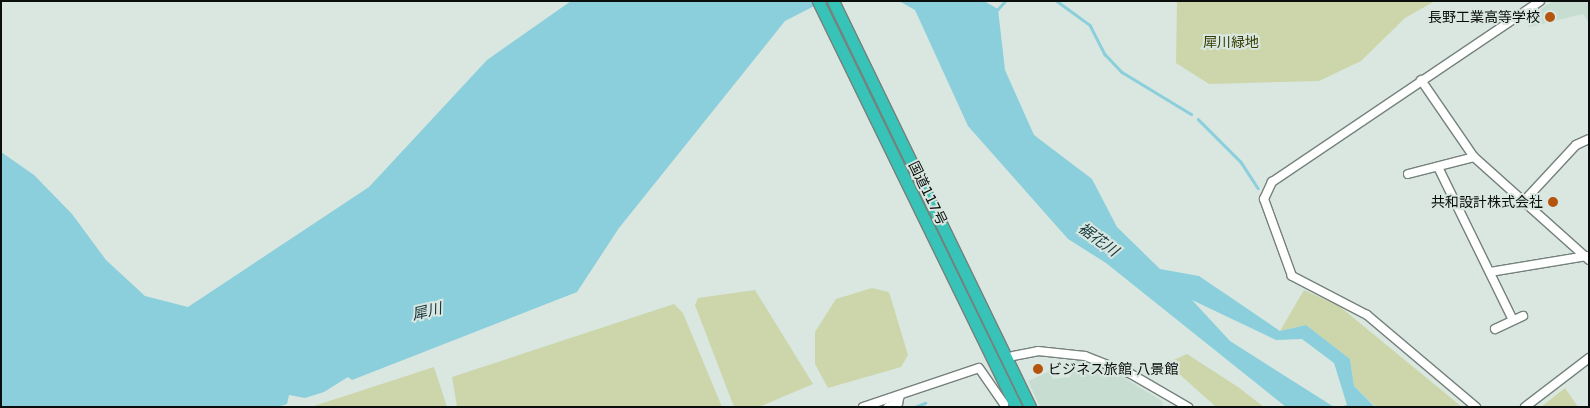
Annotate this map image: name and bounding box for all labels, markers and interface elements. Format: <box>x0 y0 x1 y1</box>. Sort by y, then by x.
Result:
place label: 長野工業高等学校 <box>1428 9 1540 25</box>
marker: 長野工業高等学校 <box>1544 11 1556 23</box>
park label: 犀川緑地 <box>1203 34 1259 50</box>
street label: 国道117号 <box>905 158 951 228</box>
place label: 共和設計株式会社 <box>1431 194 1543 210</box>
marker: 共和設計株式会社 <box>1547 196 1559 208</box>
water label: 裾花川 <box>1075 219 1121 261</box>
water label: 犀川 <box>410 300 444 324</box>
place label: ビジネス旅館 八景館 <box>1048 361 1178 377</box>
marker: ビジネス旅館 八景館 <box>1032 363 1044 375</box>

